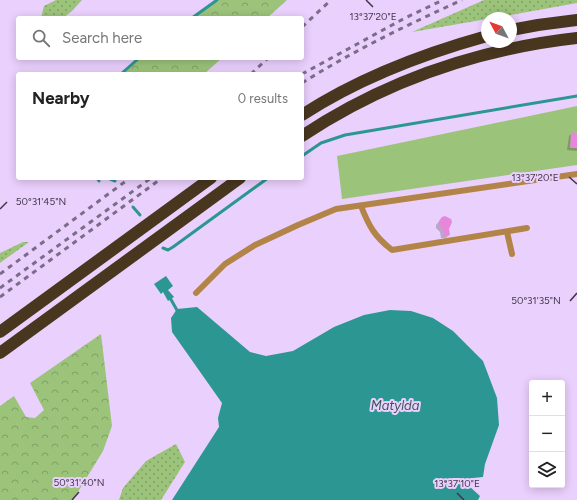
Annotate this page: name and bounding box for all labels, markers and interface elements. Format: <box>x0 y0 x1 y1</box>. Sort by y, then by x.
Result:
text: 13°37'20"E <box>349 10 397 23</box>
north arrow <box>481 12 517 48</box>
search box <box>16 16 304 60</box>
icon: search <box>30 27 52 49</box>
text: Search here <box>62 29 142 47</box>
text: Nearby <box>32 88 90 108</box>
text: 0 results <box>238 91 288 106</box>
text: 13°37'20"E <box>511 171 559 184</box>
text: 50°31'45"N <box>16 195 66 208</box>
text: 50°31'35"N <box>511 294 561 307</box>
map controls <box>529 380 565 488</box>
button: + <box>529 380 565 416</box>
water label: Matylda <box>371 398 420 413</box>
button: − <box>529 416 565 452</box>
button: layers <box>529 452 565 488</box>
text: 50°31'40"N <box>54 476 104 489</box>
text: 13°37'10"E <box>434 477 480 490</box>

